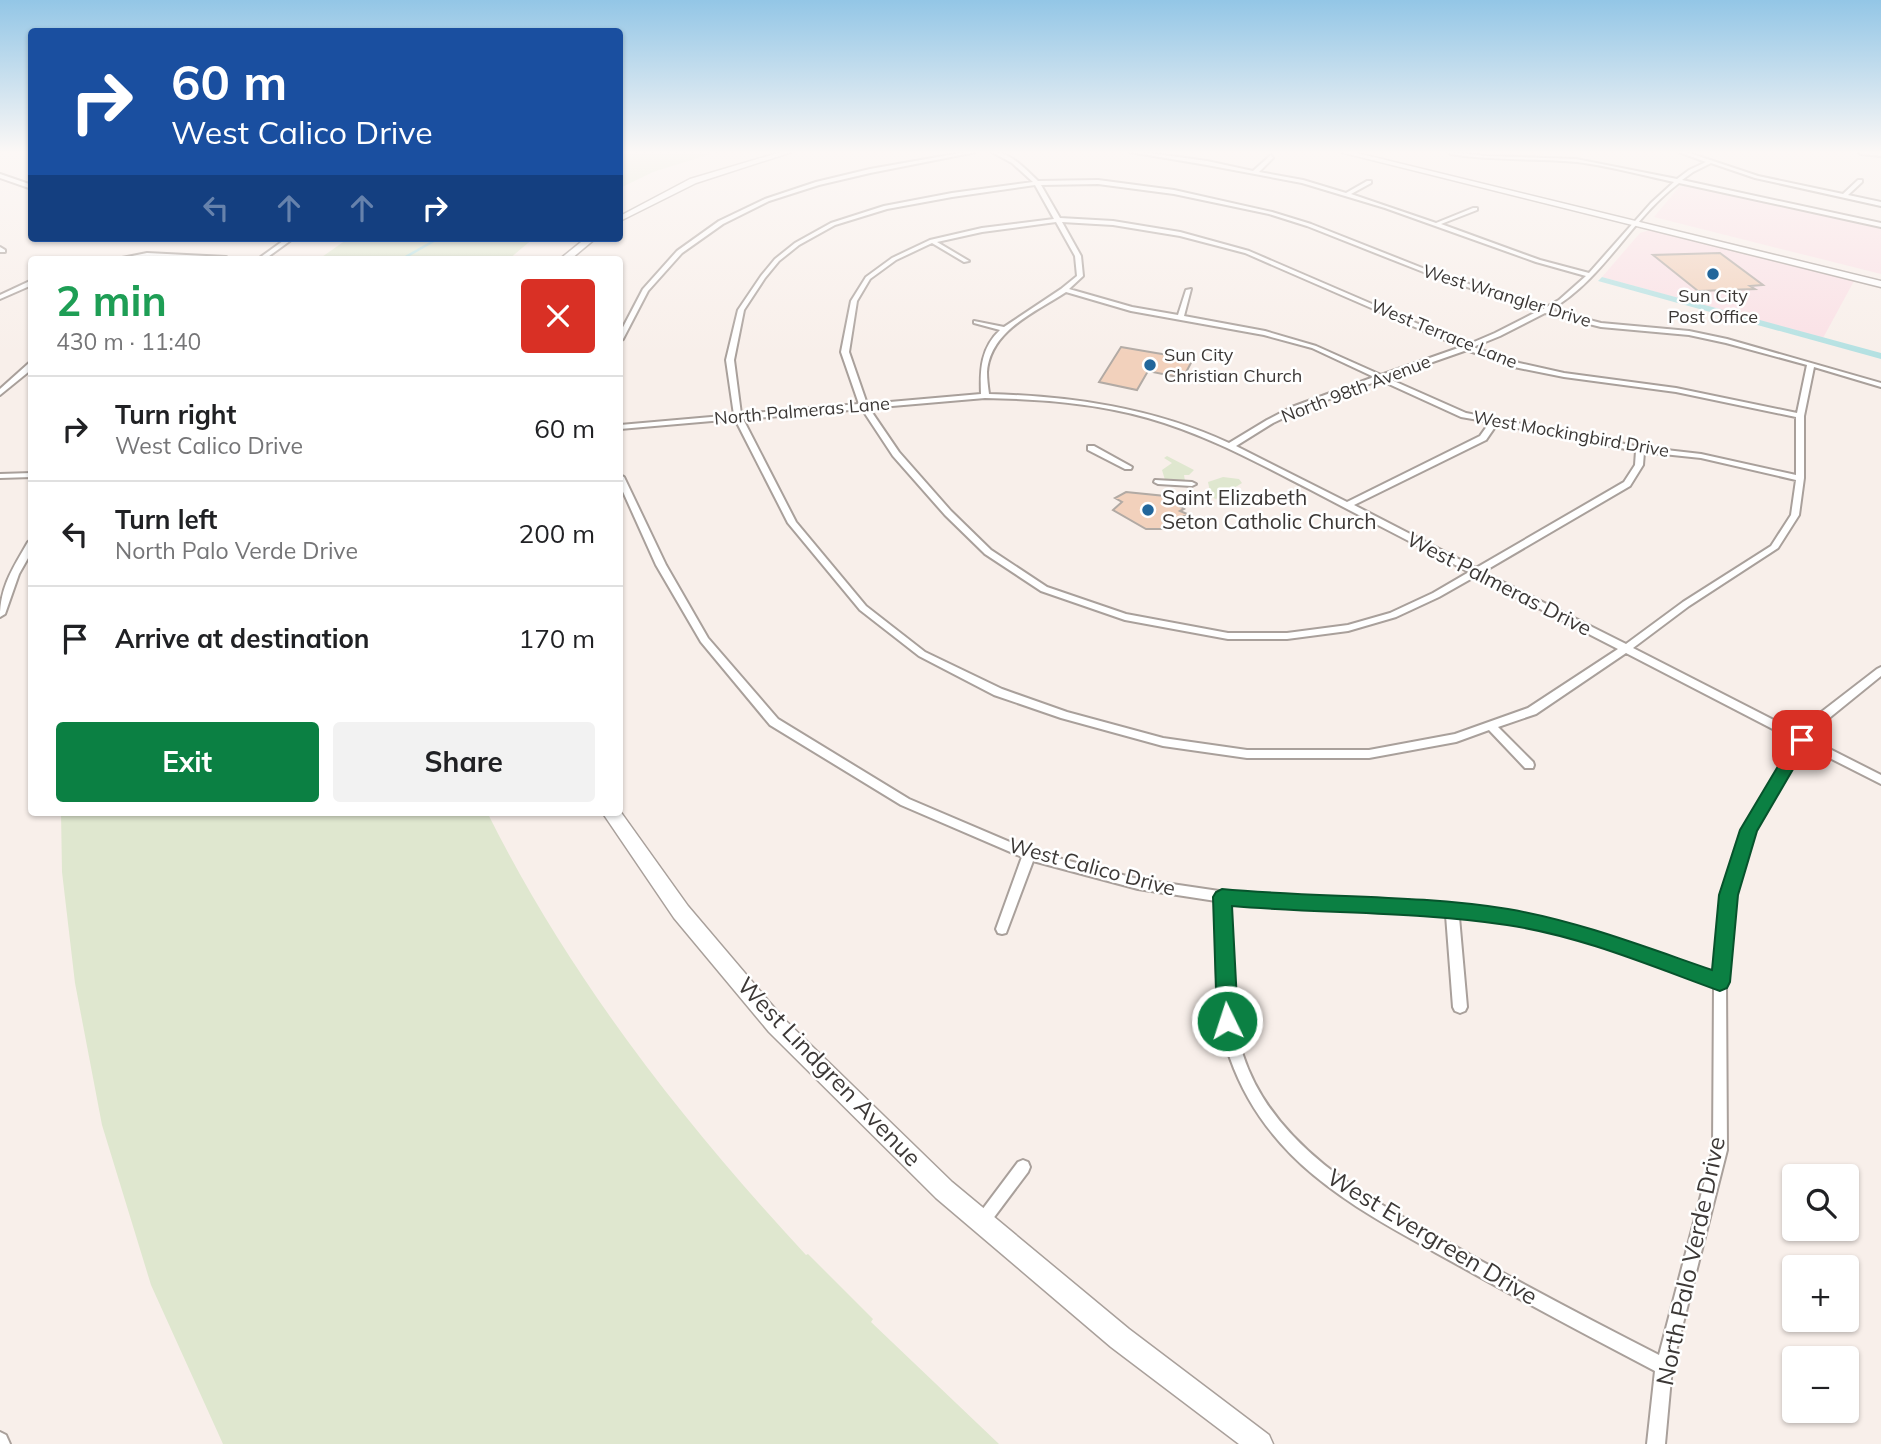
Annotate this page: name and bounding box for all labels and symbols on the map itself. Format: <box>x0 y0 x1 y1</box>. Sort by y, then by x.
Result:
street label: West Wrangler Drive <box>1420 259 1594 332</box>
marker: Sun City Post Office <box>1705 266 1721 282</box>
place label: Sun City Post Office <box>1668 284 1758 328</box>
street label: West Terrace Lane <box>1368 294 1521 373</box>
place label: Sun City Christian Church <box>1164 343 1302 387</box>
street label: North 98th Avenue <box>1278 349 1434 428</box>
marker: Sun City Christian Church <box>1142 357 1158 373</box>
street label: North Palmeras Lane <box>713 391 891 430</box>
street label: West Mockingbird Drive <box>1471 405 1671 462</box>
place label: Saint Elizabeth Seton Catholic Church <box>1162 484 1377 534</box>
marker: Saint Elizabeth Seton Catholic Church <box>1140 502 1156 518</box>
street label: West Palmeras Drive <box>1403 525 1596 641</box>
pin <box>1772 710 1832 770</box>
street label: West Calico Drive <box>1006 831 1179 901</box>
street label: West Lindgren Avenue <box>731 970 928 1172</box>
position arrow <box>1190 984 1264 1058</box>
street label: North Palo Verde Drive <box>1649 1134 1731 1388</box>
street label: West Evergreen Drive <box>1322 1161 1543 1311</box>

